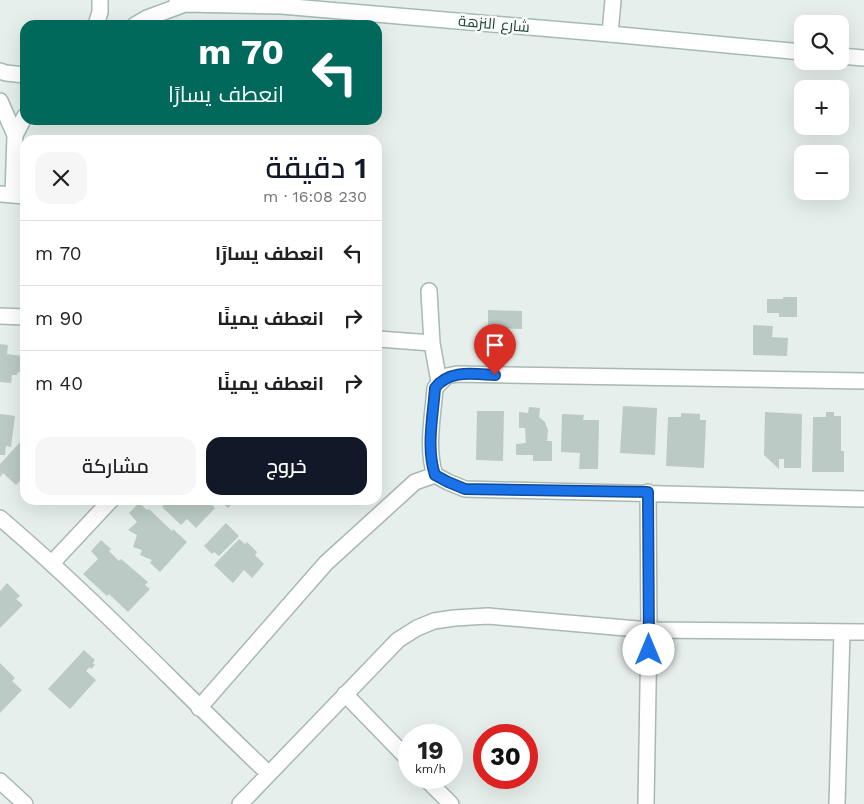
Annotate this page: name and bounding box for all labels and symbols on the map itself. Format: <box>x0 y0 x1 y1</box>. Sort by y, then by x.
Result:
street label: شارع النزهة <box>457 12 531 38</box>
pin <box>474 324 516 375</box>
position arrow <box>622 623 674 675</box>
speed limit sign: 30 <box>473 724 538 789</box>

